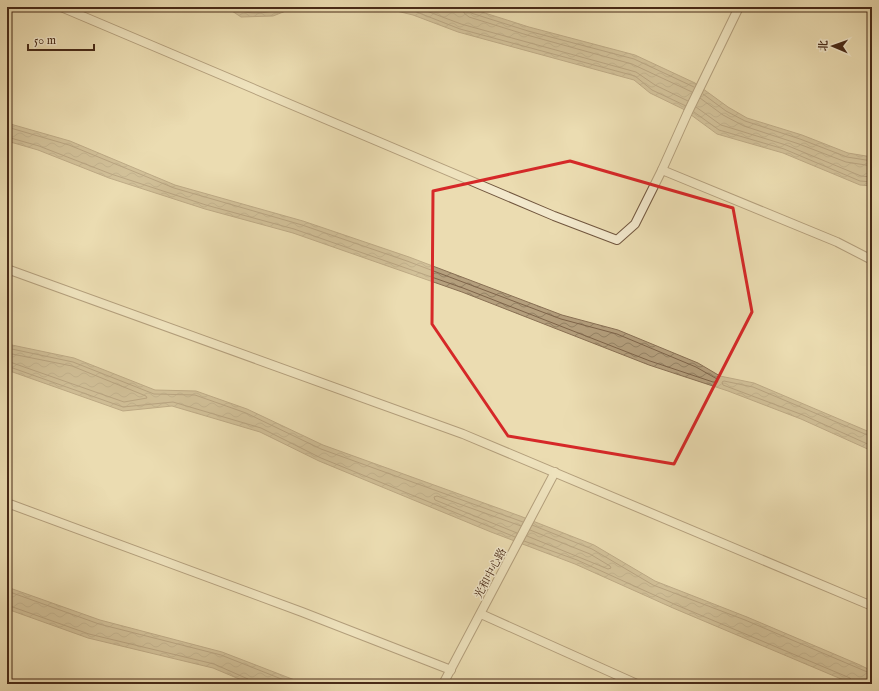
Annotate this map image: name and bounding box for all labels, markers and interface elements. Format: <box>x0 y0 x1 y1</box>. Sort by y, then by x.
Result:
scale bar <box>28 26 94 52</box>
north arrow <box>813 26 853 66</box>
text: 50 m <box>34 33 56 48</box>
text: 北 <box>817 40 831 51</box>
street label: 光和中心路 <box>472 546 510 601</box>

